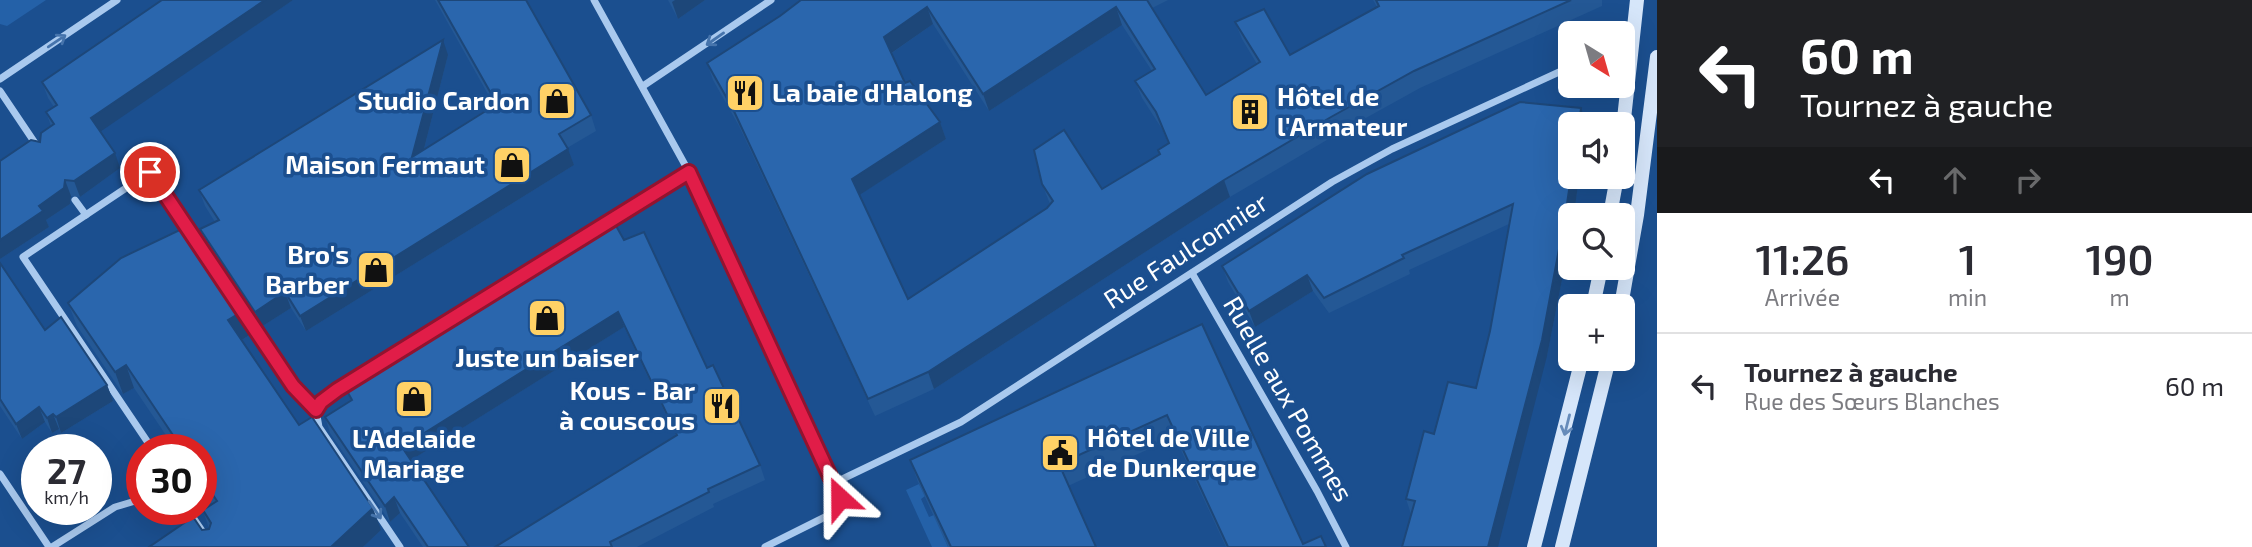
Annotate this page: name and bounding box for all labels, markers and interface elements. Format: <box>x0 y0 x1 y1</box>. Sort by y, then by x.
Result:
north arrow <box>1558 21 1634 98</box>
map controls <box>1558 21 1635 371</box>
text: 60 m <box>1800 25 1914 84</box>
icon: left <box>1685 28 1776 119</box>
one-way arrow <box>706 32 725 46</box>
one-way arrow <box>46 34 66 48</box>
restaurant icon: La baie d'Halong <box>724 72 766 114</box>
place label: La baie d'Halong <box>772 76 973 107</box>
shop icon: Studio Cardon <box>536 80 578 122</box>
place label: Hôtel de l'Armateur <box>1277 80 1407 141</box>
place label: Studio Cardon <box>358 84 530 115</box>
text: Tournez à gauche <box>1800 85 2053 123</box>
building icon: Hôtel de l'Armateur <box>1229 91 1271 133</box>
button: sound <box>1558 112 1635 189</box>
pin <box>120 142 180 202</box>
shop icon: Maison Fermaut <box>491 144 533 186</box>
place label: Maison Fermaut <box>285 148 485 179</box>
icon: arrive <box>131 153 169 191</box>
icon: left <box>1863 161 1901 199</box>
icon: ahead <box>1936 161 1974 199</box>
icon: right <box>2009 161 2047 199</box>
street label: Rue Faulconnier <box>1097 185 1273 314</box>
button: search <box>1558 203 1635 280</box>
text: 11:26 <box>1755 233 1849 283</box>
text: 1 <box>1959 233 1976 283</box>
text: 190 <box>2086 233 2154 283</box>
place label: Bro's Barber <box>265 238 349 299</box>
shop icon: Bro's Barber <box>355 249 397 291</box>
text: Arrivée <box>1765 283 1840 311</box>
text: min <box>1948 283 1987 311</box>
text: m <box>2109 283 2130 311</box>
street label: Ruelle aux Pommes <box>1218 290 1361 506</box>
button: + <box>1558 294 1635 371</box>
shop icon: Juste un baiser <box>526 297 568 339</box>
place label: Juste un baiser <box>455 341 639 372</box>
text: Tournez à gauche <box>1744 356 1958 387</box>
icon: left <box>1685 367 1723 405</box>
text: 60 m <box>2165 370 2224 401</box>
place label: Kous - Bar à couscous <box>559 374 695 435</box>
shop icon: L'Adelaide Mariage <box>393 378 435 420</box>
restaurant icon: Kous - Bar à couscous <box>701 385 743 427</box>
text: Rue des Sœurs Blanches <box>1744 387 2000 415</box>
one-way arrow <box>1560 413 1573 436</box>
place label: Hôtel de Ville de Dunkerque <box>1087 421 1257 482</box>
place label: L'Adelaide Mariage <box>352 422 476 483</box>
public building icon: Hôtel de Ville de Dunkerque <box>1039 432 1081 474</box>
speed limit sign: 30 <box>126 434 217 525</box>
text: 27 <box>47 449 86 491</box>
position arrow <box>803 461 877 535</box>
text: km/h <box>44 486 89 508</box>
one-way arrow <box>368 500 382 519</box>

